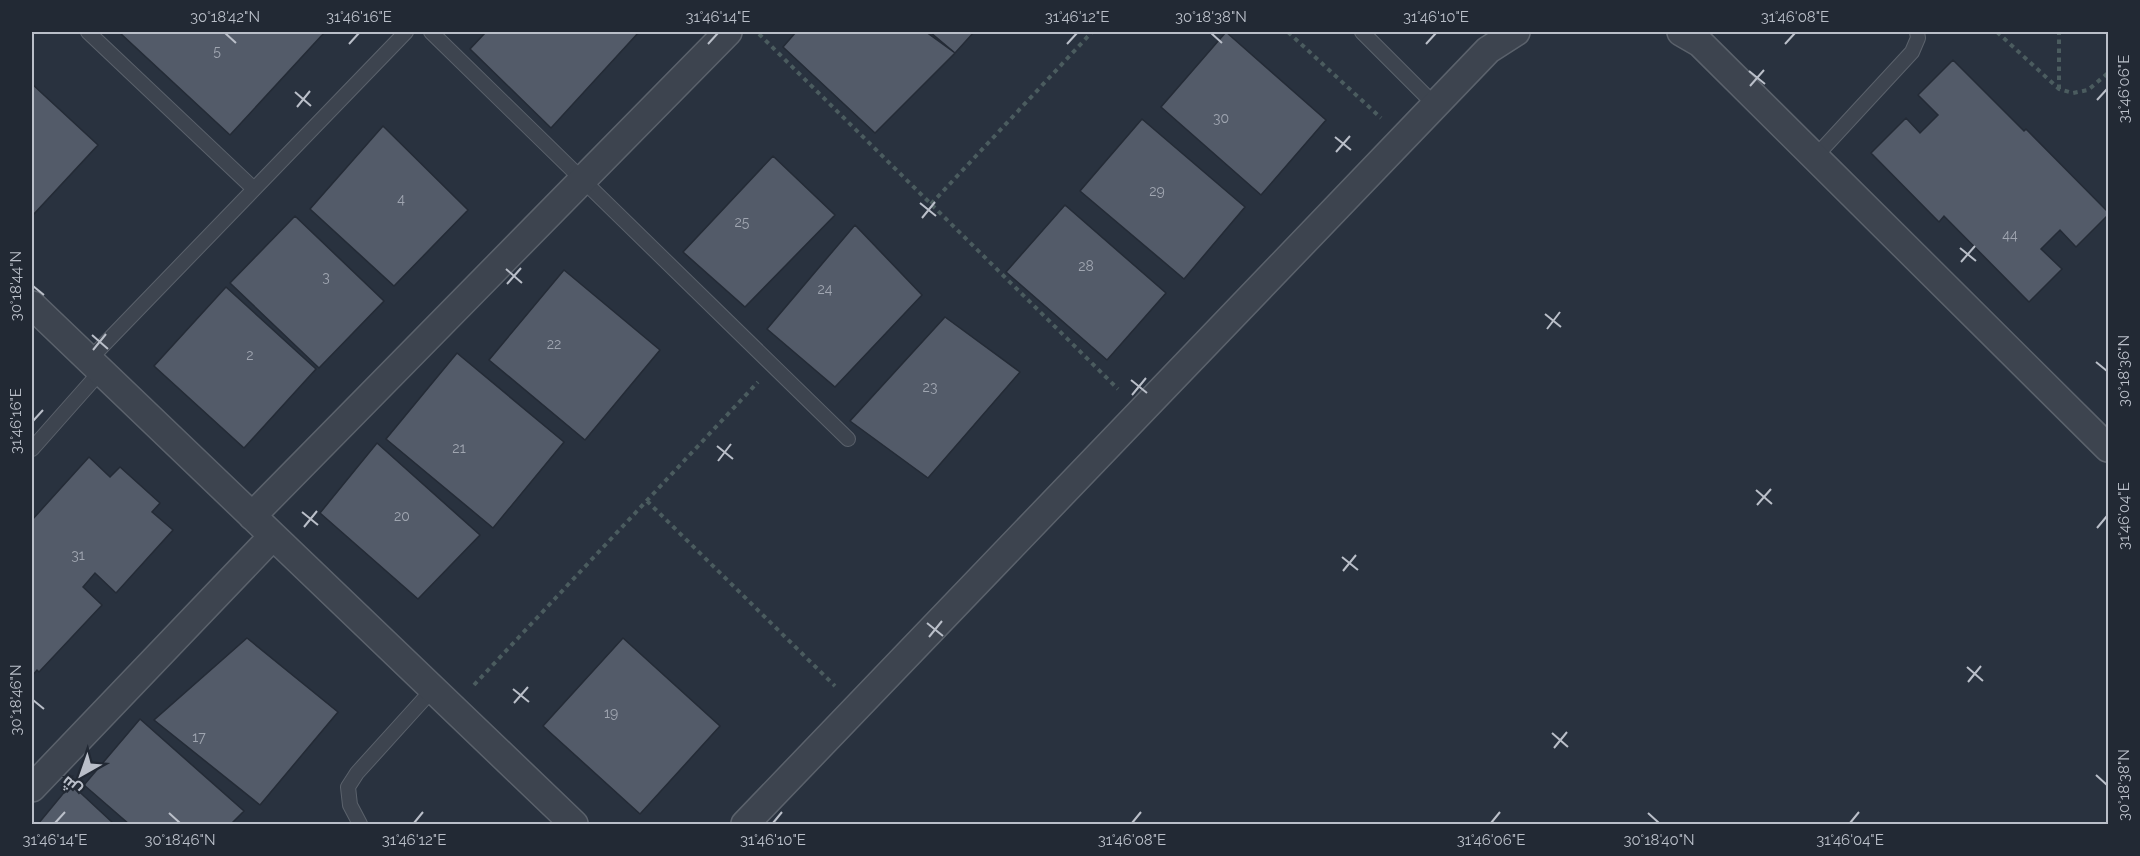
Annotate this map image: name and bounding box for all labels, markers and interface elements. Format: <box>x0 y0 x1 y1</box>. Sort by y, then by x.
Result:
text: 30°18'42"N <box>190 8 260 26</box>
text: 31°46'16"E <box>326 8 392 26</box>
text: 31°46'14"E <box>685 8 751 26</box>
text: 31°46'12"E <box>1045 8 1109 26</box>
text: 30°18'38"N <box>1175 8 1247 26</box>
text: 31°46'10"E <box>1403 8 1469 26</box>
text: 31°46'08"E <box>1761 8 1829 26</box>
house number: 5 <box>213 43 221 59</box>
text: 31°46'06"E <box>2115 55 2133 123</box>
house number: 30 <box>1213 110 1229 126</box>
house number: 29 <box>1149 183 1165 199</box>
house number: 4 <box>397 191 405 207</box>
house number: 25 <box>735 214 750 230</box>
house number: 44 <box>2002 227 2018 243</box>
text: 30°18'44"N <box>7 251 25 321</box>
house number: 28 <box>1078 258 1094 274</box>
house number: 3 <box>322 269 330 285</box>
house number: 24 <box>818 281 833 297</box>
text: 30°18'36"N <box>2115 335 2133 407</box>
house number: 22 <box>547 336 561 352</box>
house number: 2 <box>246 347 254 363</box>
house number: 23 <box>923 379 937 395</box>
text: 31°46'16"E <box>7 388 25 454</box>
house number: 21 <box>452 440 466 456</box>
text: 31°46'04"E <box>2115 482 2133 550</box>
house number: 20 <box>394 508 410 524</box>
house number: 31 <box>71 547 85 563</box>
text: 30°18'46"N <box>7 664 25 736</box>
house number: 19 <box>604 705 618 721</box>
house number: 17 <box>192 729 206 745</box>
north arrow <box>51 745 111 805</box>
text: 30°18'38"N <box>2115 749 2133 821</box>
text: ش <box>58 772 86 800</box>
text: 31°46'14"E <box>22 831 88 849</box>
text: 30°18'46"N <box>144 831 216 849</box>
text: 31°46'12"E <box>382 831 446 849</box>
text: 31°46'10"E <box>740 831 806 849</box>
text: 31°46'08"E <box>1098 831 1166 849</box>
text: 31°46'06"E <box>1457 831 1525 849</box>
text: 30°18'40"N <box>1623 831 1695 849</box>
text: 31°46'04"E <box>1816 831 1884 849</box>

